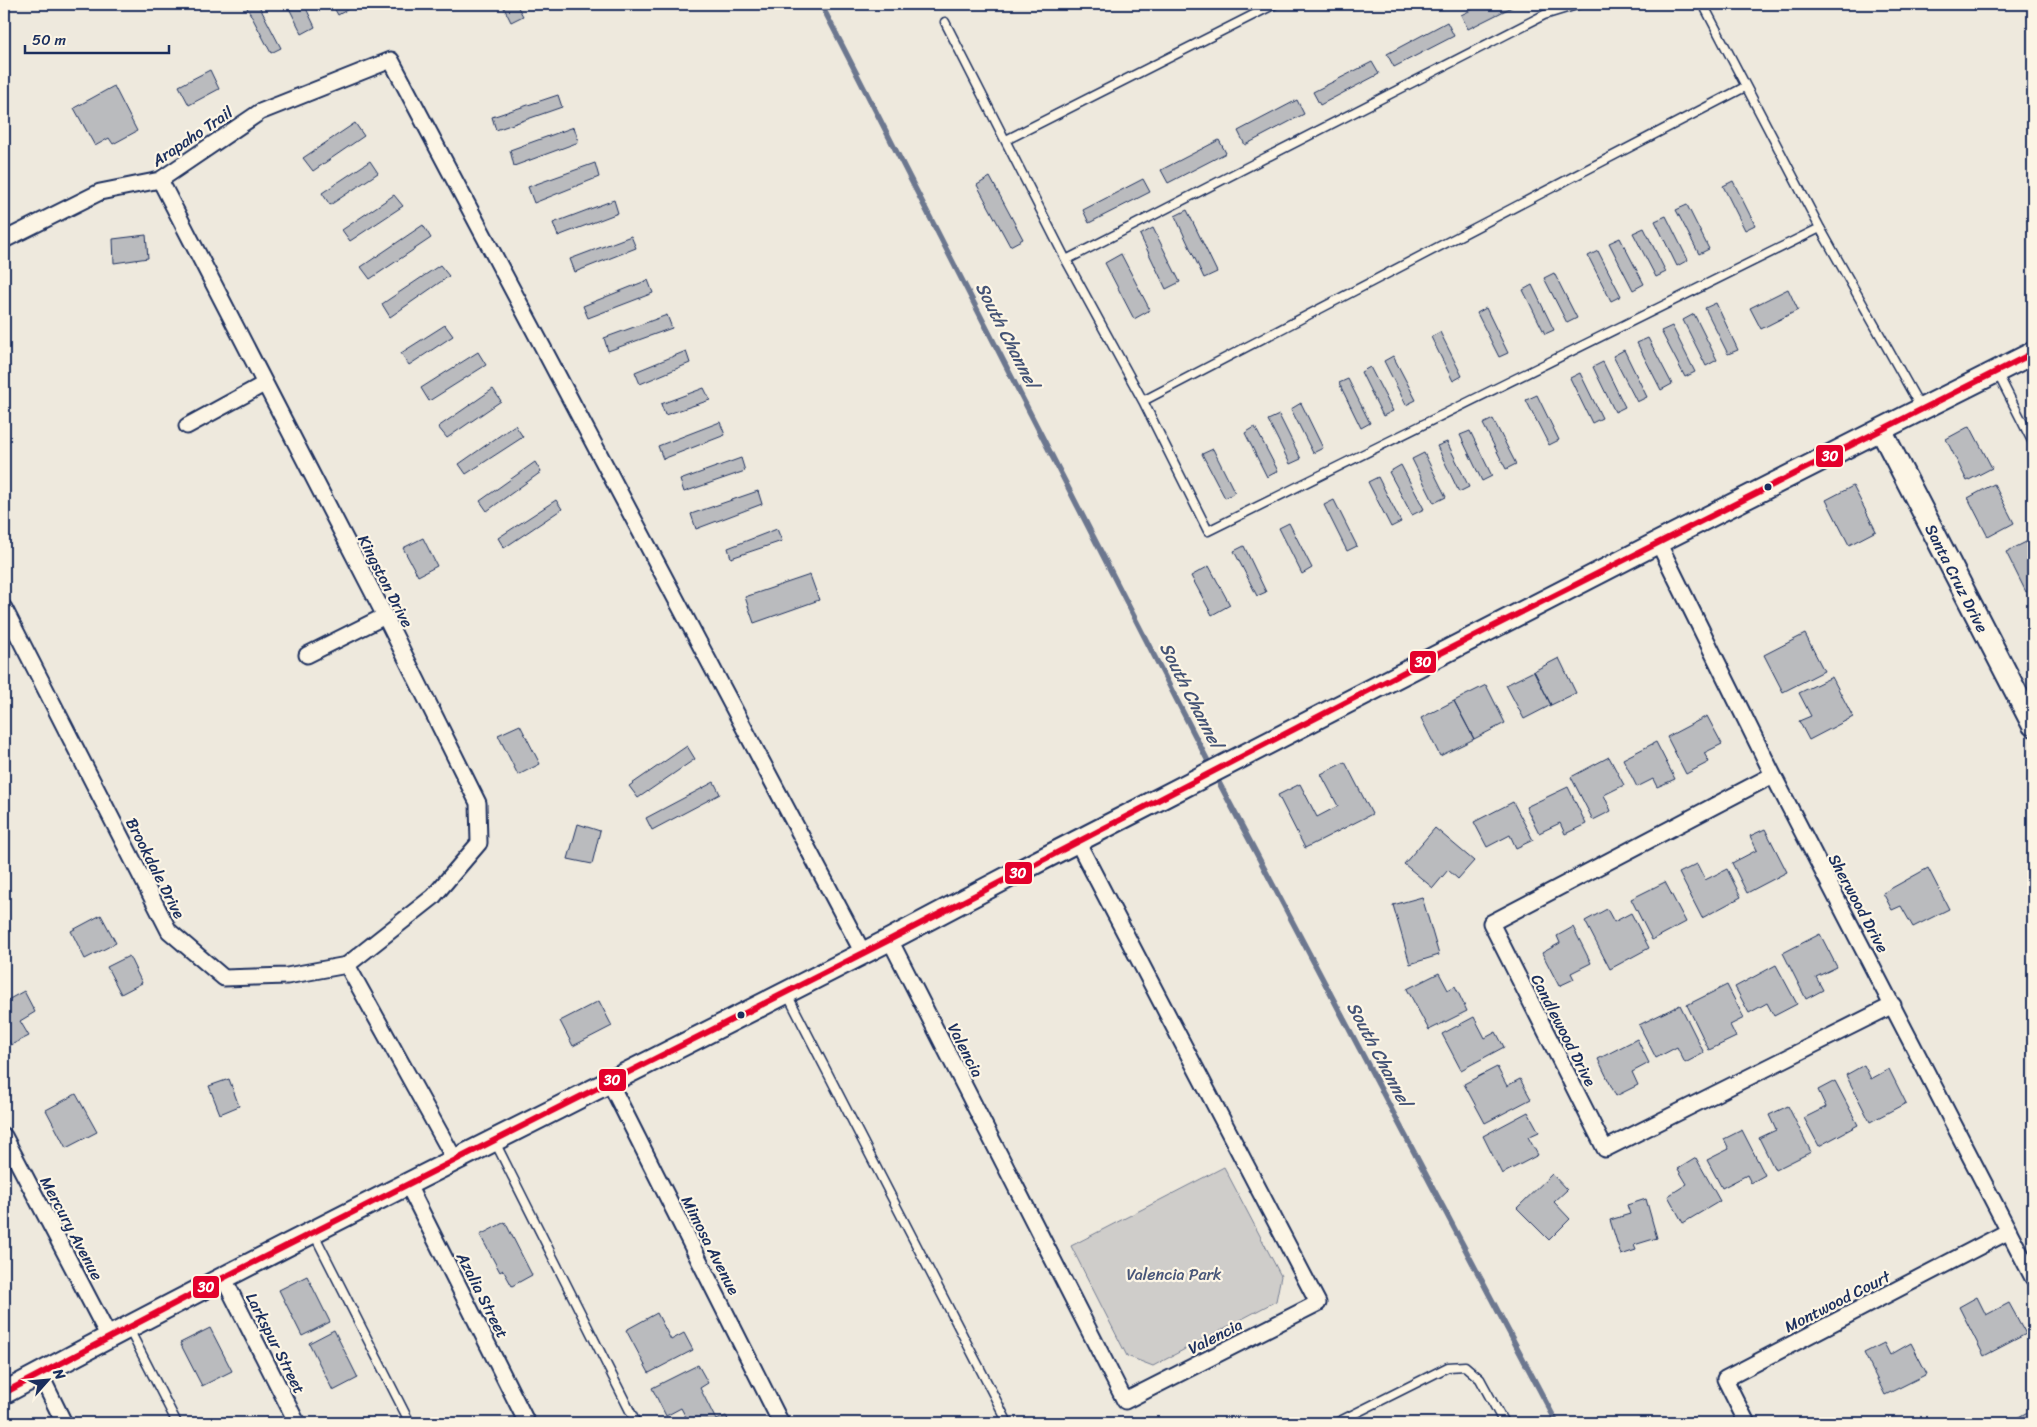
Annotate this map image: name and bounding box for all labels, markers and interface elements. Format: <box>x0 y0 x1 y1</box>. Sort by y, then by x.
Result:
scale bar <box>25 22 169 54</box>
text: 50 m <box>32 27 67 53</box>
street label: Arapaho Trail <box>145 98 239 175</box>
water label: South Channel <box>967 276 1049 397</box>
line badge: 30 <box>1815 444 1844 468</box>
text: 30 <box>1821 444 1838 469</box>
unlabelled marker <box>1763 482 1773 492</box>
street label: Santa Cruz Drive <box>1917 519 1996 638</box>
street label: Kingston Drive <box>350 529 422 633</box>
water label: South Channel <box>1151 636 1233 757</box>
line badge: 30 <box>1409 650 1437 674</box>
text: 30 <box>1414 650 1431 675</box>
street label: Brookdale Drive <box>118 812 194 924</box>
street label: Sherwood Drive <box>1820 848 1897 958</box>
line badge: 30 <box>1004 861 1033 885</box>
text: 30 <box>1009 861 1026 886</box>
street label: Candlewood Drive <box>1523 969 1605 1092</box>
water label: South Channel <box>1338 995 1422 1116</box>
unlabelled marker <box>736 1010 746 1020</box>
street label: Valencia <box>939 1018 992 1083</box>
line badge: 30 <box>598 1068 627 1092</box>
text: 30 <box>603 1068 620 1093</box>
street label: Mercury Avenue <box>32 1171 111 1286</box>
street label: Mimosa Avenue <box>673 1190 748 1300</box>
street label: Azalia Street <box>448 1246 517 1344</box>
park label: Valencia Park <box>1126 1260 1222 1289</box>
street label: Montwood Court <box>1779 1262 1896 1341</box>
line badge: 30 <box>192 1275 220 1299</box>
text: 30 <box>197 1275 214 1300</box>
street label: Larkspur Street <box>237 1287 314 1399</box>
street label: Valencia <box>1183 1310 1248 1363</box>
north arrow <box>22 1354 72 1404</box>
text: N <box>45 1363 73 1385</box>

